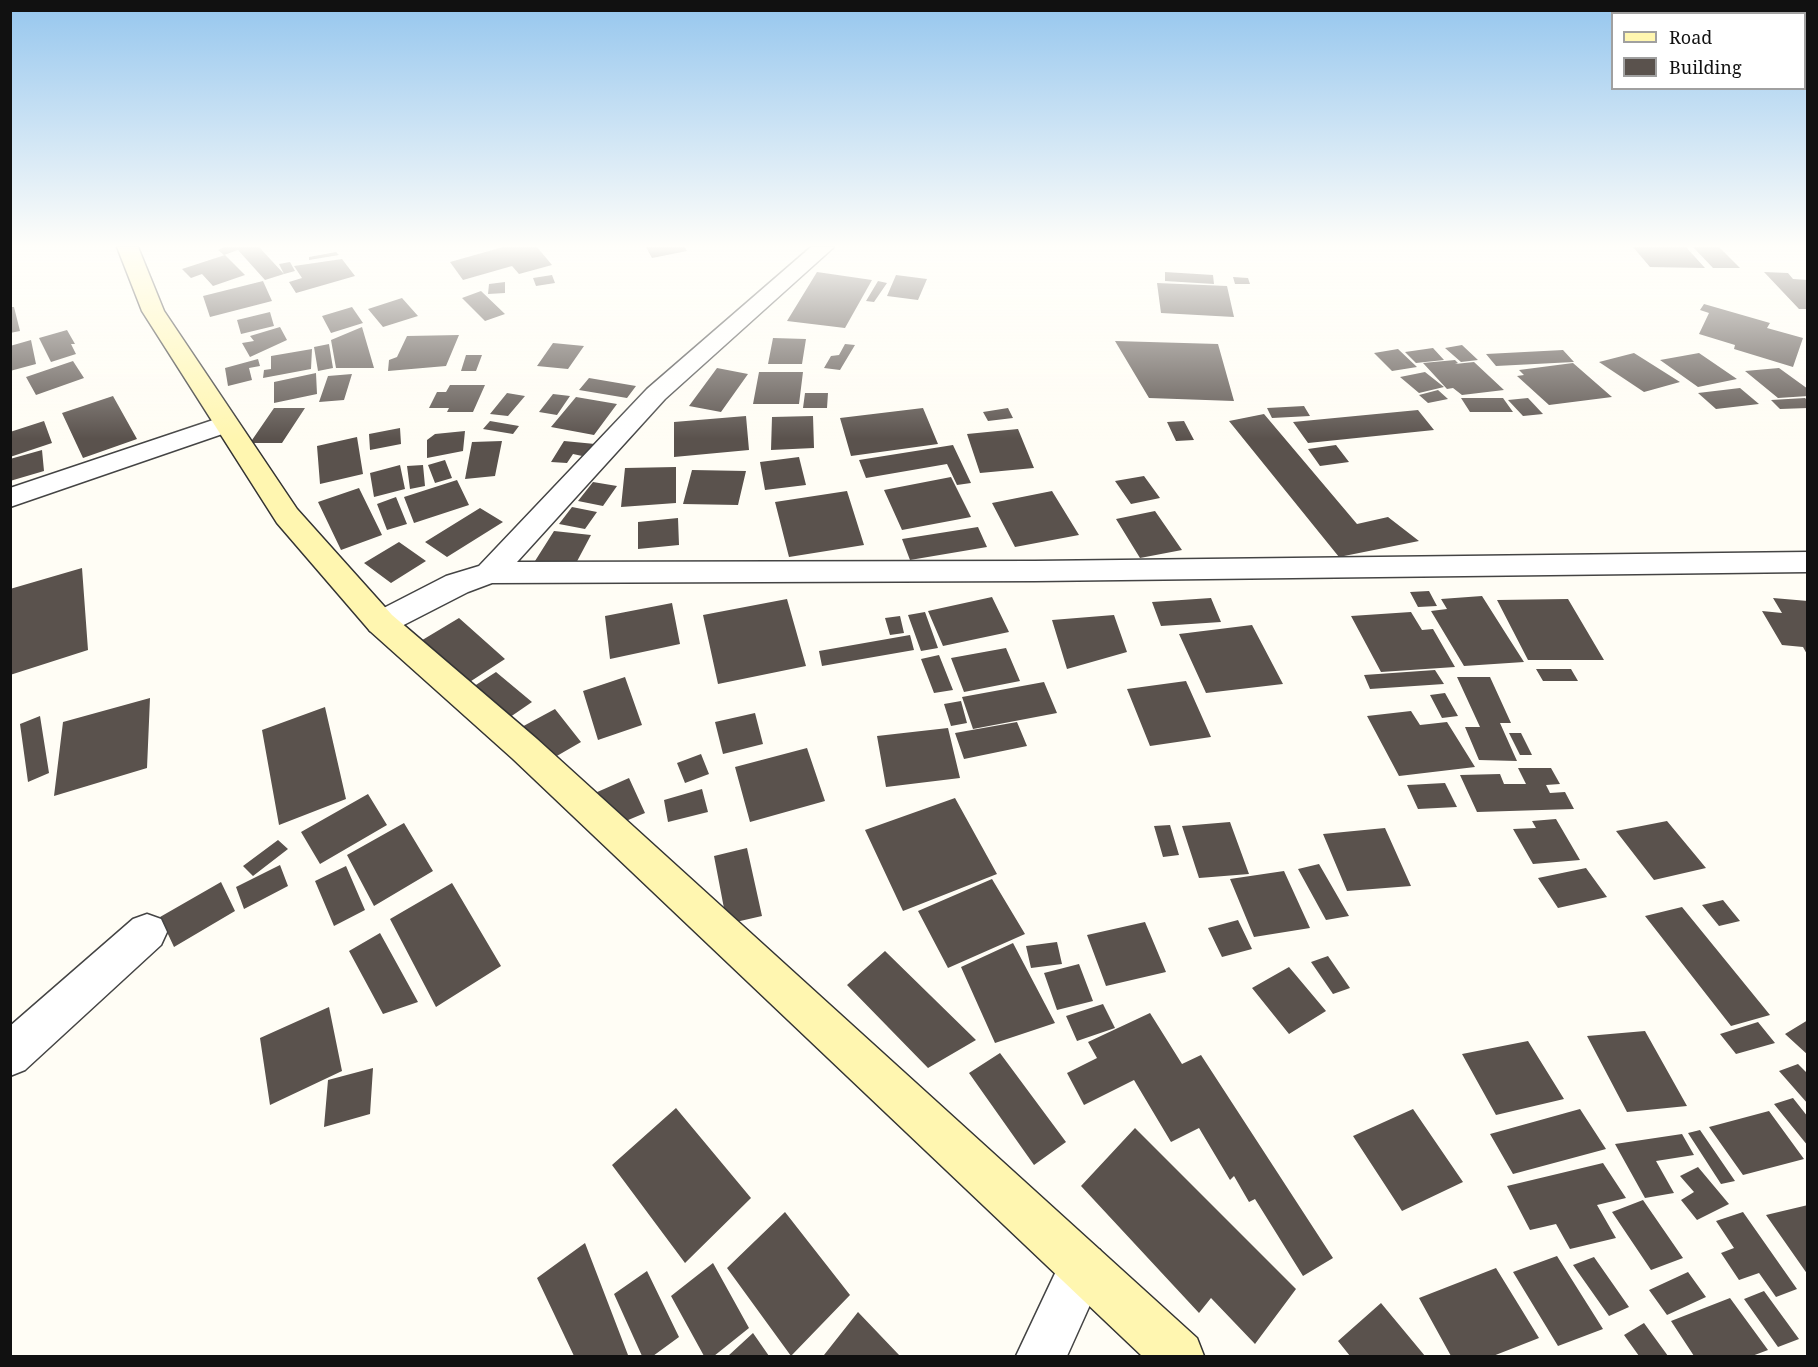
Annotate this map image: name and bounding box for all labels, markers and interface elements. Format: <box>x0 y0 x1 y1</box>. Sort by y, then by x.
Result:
legend <box>1611 12 1806 90</box>
text: Road <box>1669 25 1712 49</box>
text: Building <box>1669 55 1742 79</box>

